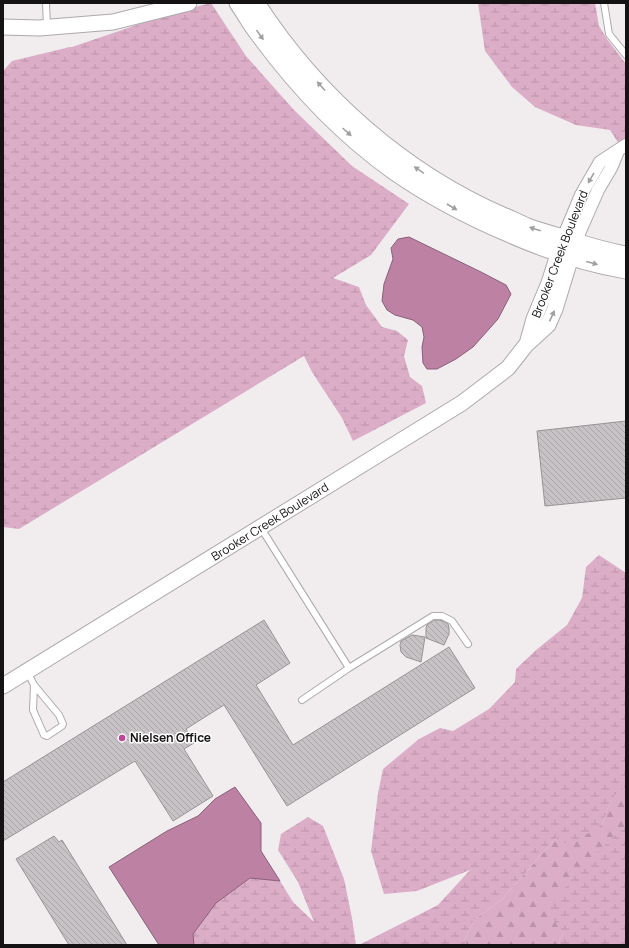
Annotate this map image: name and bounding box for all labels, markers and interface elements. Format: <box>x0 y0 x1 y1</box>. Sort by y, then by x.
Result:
one-way arrow <box>256 30 264 41</box>
one-way arrow <box>316 80 325 91</box>
one-way arrow <box>342 127 352 137</box>
one-way arrow <box>414 166 424 174</box>
one-way arrow <box>587 172 594 184</box>
street label: Brooker Creek Boulevard <box>527 188 592 320</box>
one-way arrow <box>447 204 458 211</box>
one-way arrow <box>528 226 540 232</box>
one-way arrow <box>586 260 598 266</box>
one-way arrow <box>549 311 555 322</box>
street label: Brooker Creek Boulevard <box>208 478 332 565</box>
place label: Nielsen Office <box>130 729 211 746</box>
marker: Nielsen Office <box>117 733 127 743</box>

